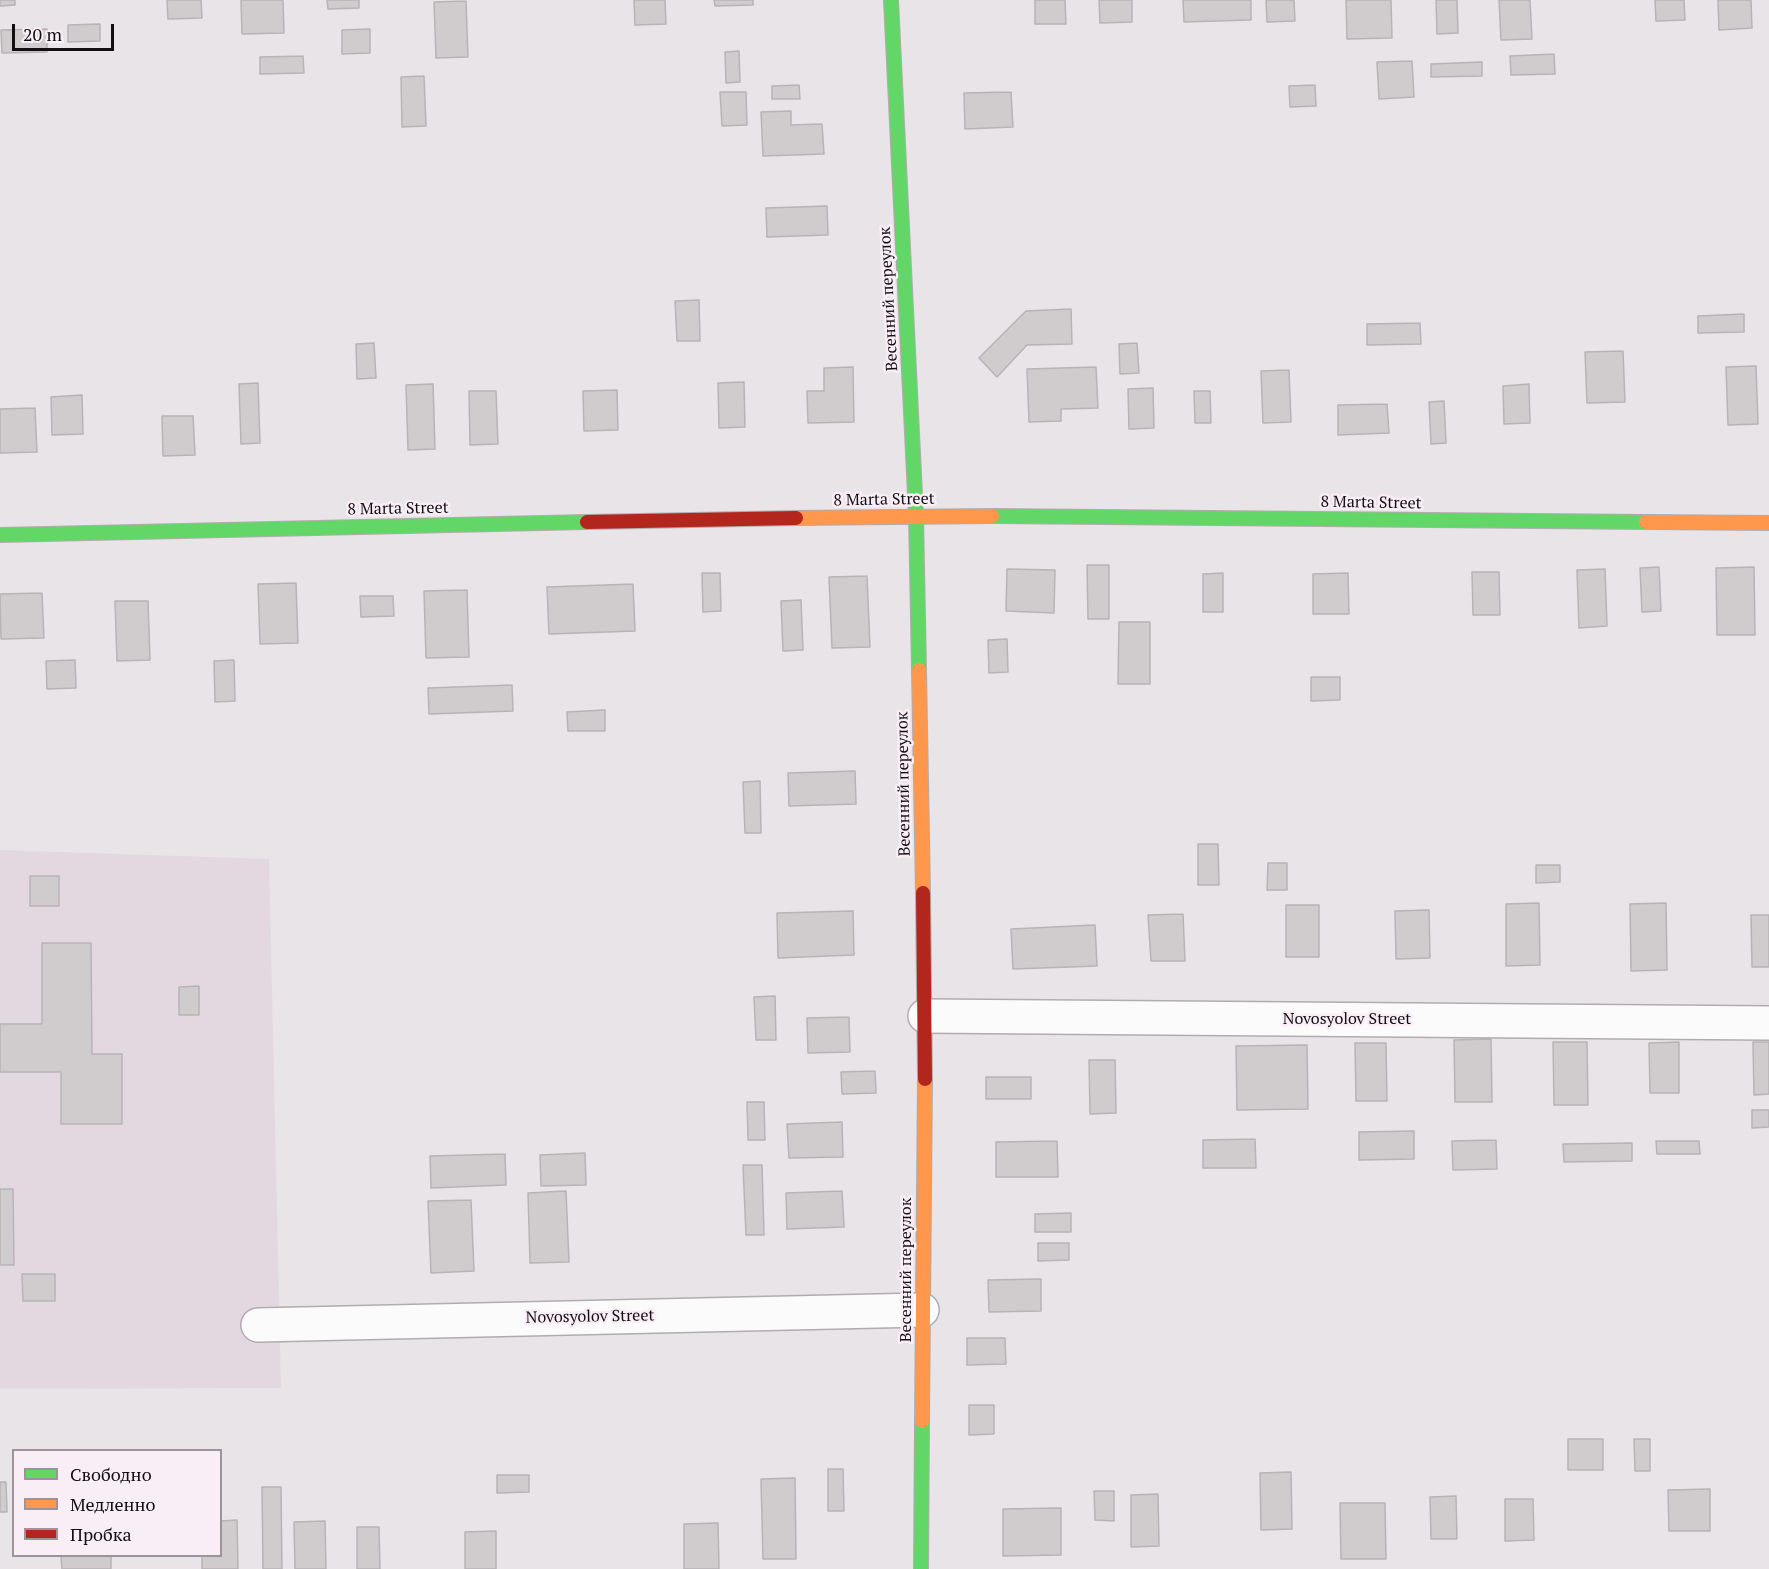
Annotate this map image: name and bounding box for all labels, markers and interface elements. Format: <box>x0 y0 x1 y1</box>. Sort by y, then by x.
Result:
scale bar <box>15 12 117 50</box>
text: 20 m <box>23 22 62 46</box>
street label: Весенний переулок <box>876 226 902 372</box>
street label: 8 Marta Street <box>833 490 935 510</box>
street label: 8 Marta Street <box>1320 493 1422 513</box>
street label: 8 Marta Street <box>347 499 449 519</box>
street label: Весенний переулок <box>893 711 915 857</box>
street label: Novosyolov Street <box>1283 1009 1411 1029</box>
street label: Весенний переулок <box>896 1198 916 1342</box>
street label: Novosyolov Street <box>526 1306 654 1328</box>
legend <box>12 1449 222 1557</box>
text: Свободно <box>70 1462 152 1486</box>
text: Медленно <box>70 1492 156 1516</box>
text: Пробка <box>70 1522 132 1546</box>

